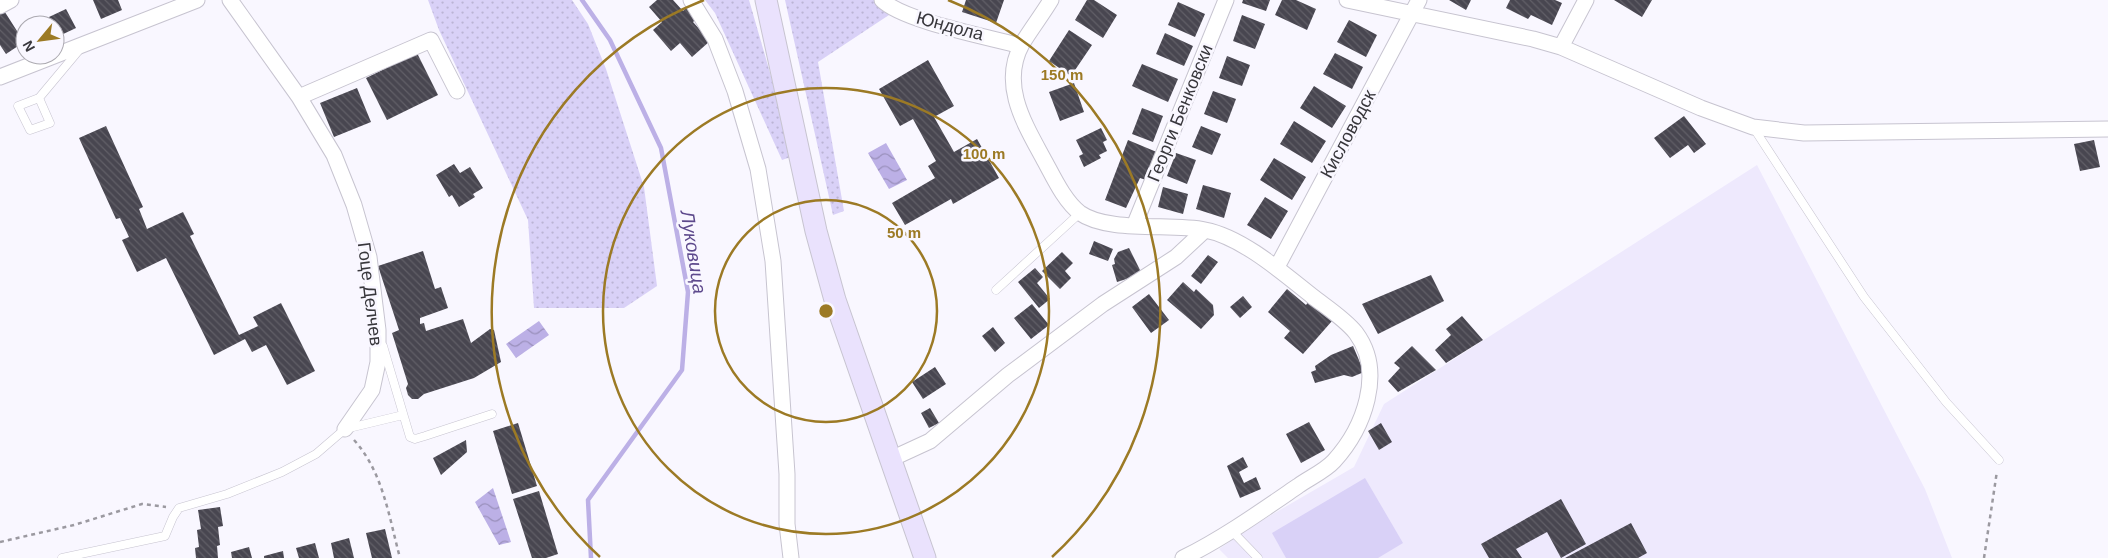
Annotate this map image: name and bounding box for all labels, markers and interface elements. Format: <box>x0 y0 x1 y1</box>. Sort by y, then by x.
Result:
street label: Юндола <box>914 7 987 45</box>
north arrow <box>15 15 65 65</box>
text: N <box>19 38 38 55</box>
street label: Георги Бенковски <box>1143 41 1217 185</box>
text: 150 m <box>1041 66 1083 83</box>
street label: Кисловодск <box>1316 87 1380 181</box>
text: 100 m <box>963 145 1005 162</box>
water label: Луковица <box>676 207 710 295</box>
text: 50 m <box>887 224 921 241</box>
street label: Гоце Делчев <box>354 241 386 347</box>
centre of rings <box>817 302 835 320</box>

